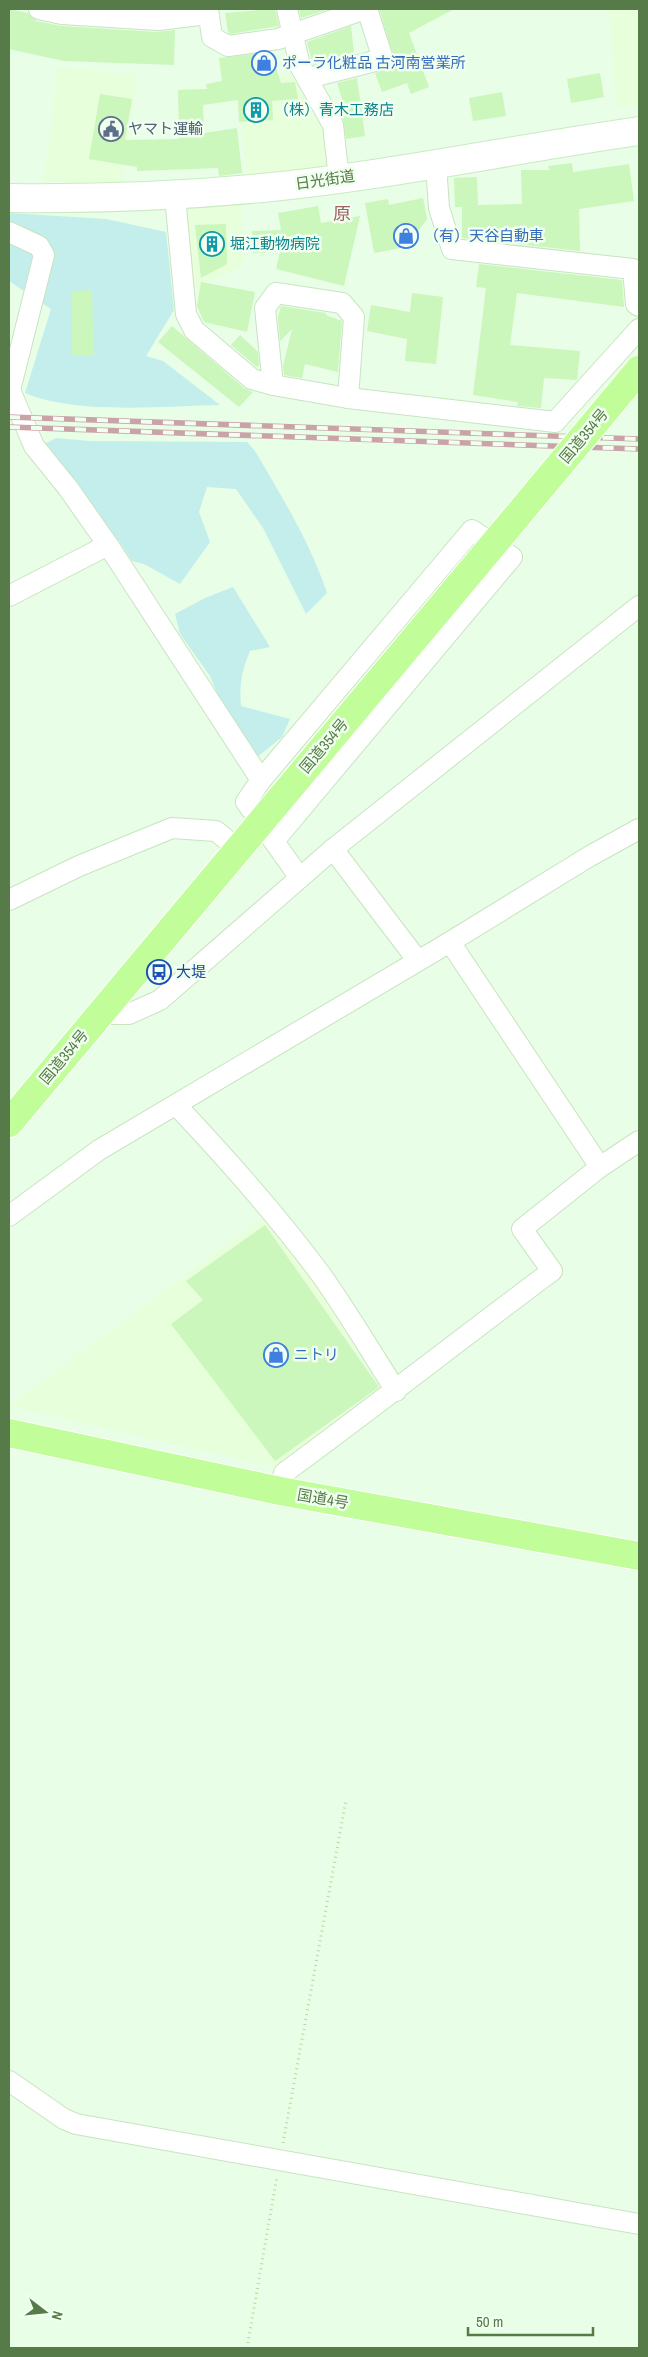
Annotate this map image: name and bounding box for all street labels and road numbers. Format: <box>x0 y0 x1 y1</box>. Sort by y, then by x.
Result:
street label: 日光街道 <box>294 165 356 194</box>
street label: 国道354号 <box>555 404 613 468</box>
street label: 国道354号 <box>295 714 353 778</box>
street label: 国道354号 <box>35 1025 93 1089</box>
street label: 国道4号 <box>296 1484 350 1513</box>

